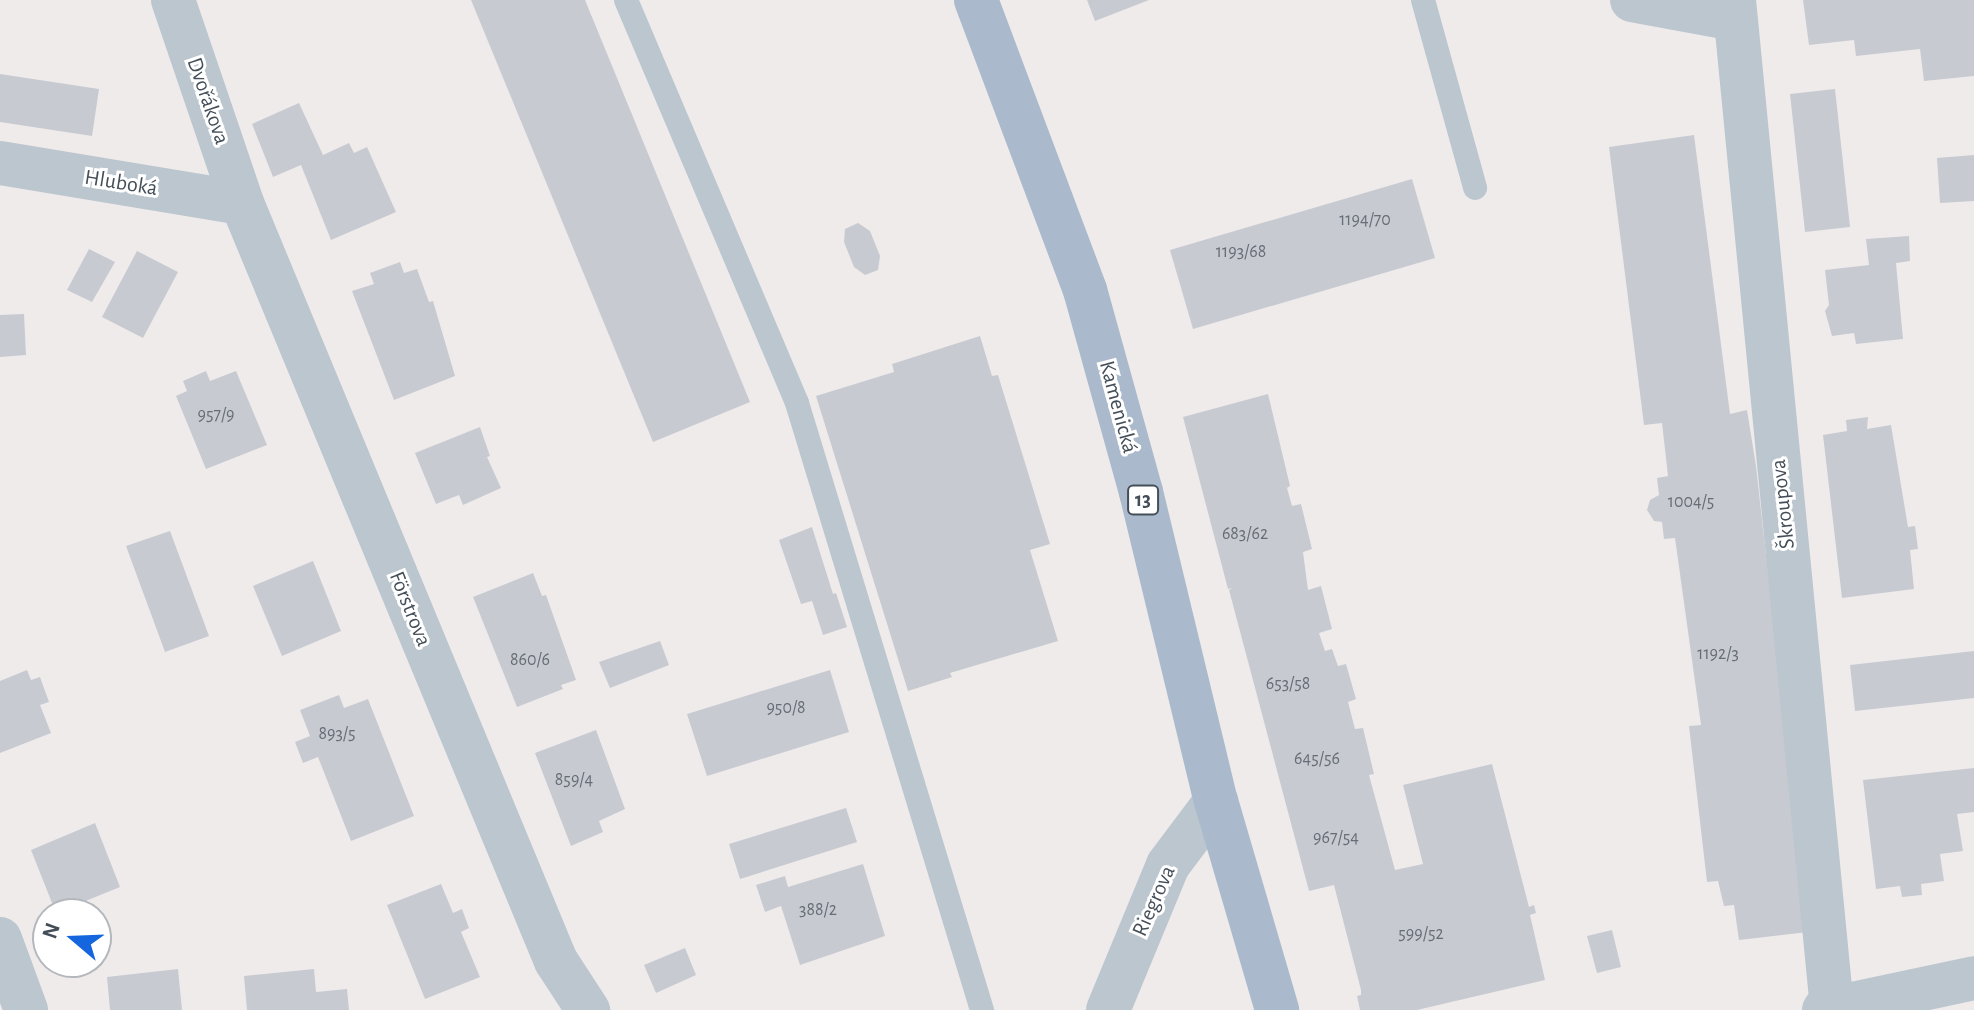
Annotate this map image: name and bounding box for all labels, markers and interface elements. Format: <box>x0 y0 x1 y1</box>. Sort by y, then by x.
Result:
street label: Dvořákova <box>181 54 235 148</box>
street label: Hluboká <box>83 164 159 202</box>
house number: 1194/70 <box>1339 209 1391 231</box>
house number: 1193/68 <box>1216 241 1266 263</box>
street label: Kamenická <box>1093 358 1143 456</box>
house number: 957/9 <box>197 404 235 426</box>
street label: Škroupova <box>1765 458 1801 550</box>
road number: 13 <box>1127 484 1159 516</box>
house number: 1004/5 <box>1668 491 1714 513</box>
house number: 683/62 <box>1222 523 1268 545</box>
street label: Förstrova <box>383 568 437 650</box>
house number: 1192/3 <box>1697 643 1739 665</box>
house number: 860/6 <box>510 649 550 671</box>
house number: 653/58 <box>1266 673 1310 695</box>
house number: 950/8 <box>766 697 806 719</box>
house number: 893/5 <box>318 723 356 745</box>
house number: 645/56 <box>1294 748 1340 770</box>
house number: 859/4 <box>555 769 593 791</box>
house number: 967/54 <box>1313 827 1359 849</box>
street label: Riegrova <box>1127 861 1181 941</box>
north arrow <box>32 898 112 978</box>
house number: 388/2 <box>799 899 837 921</box>
text: N <box>38 920 64 942</box>
house number: 599/52 <box>1398 923 1444 945</box>

